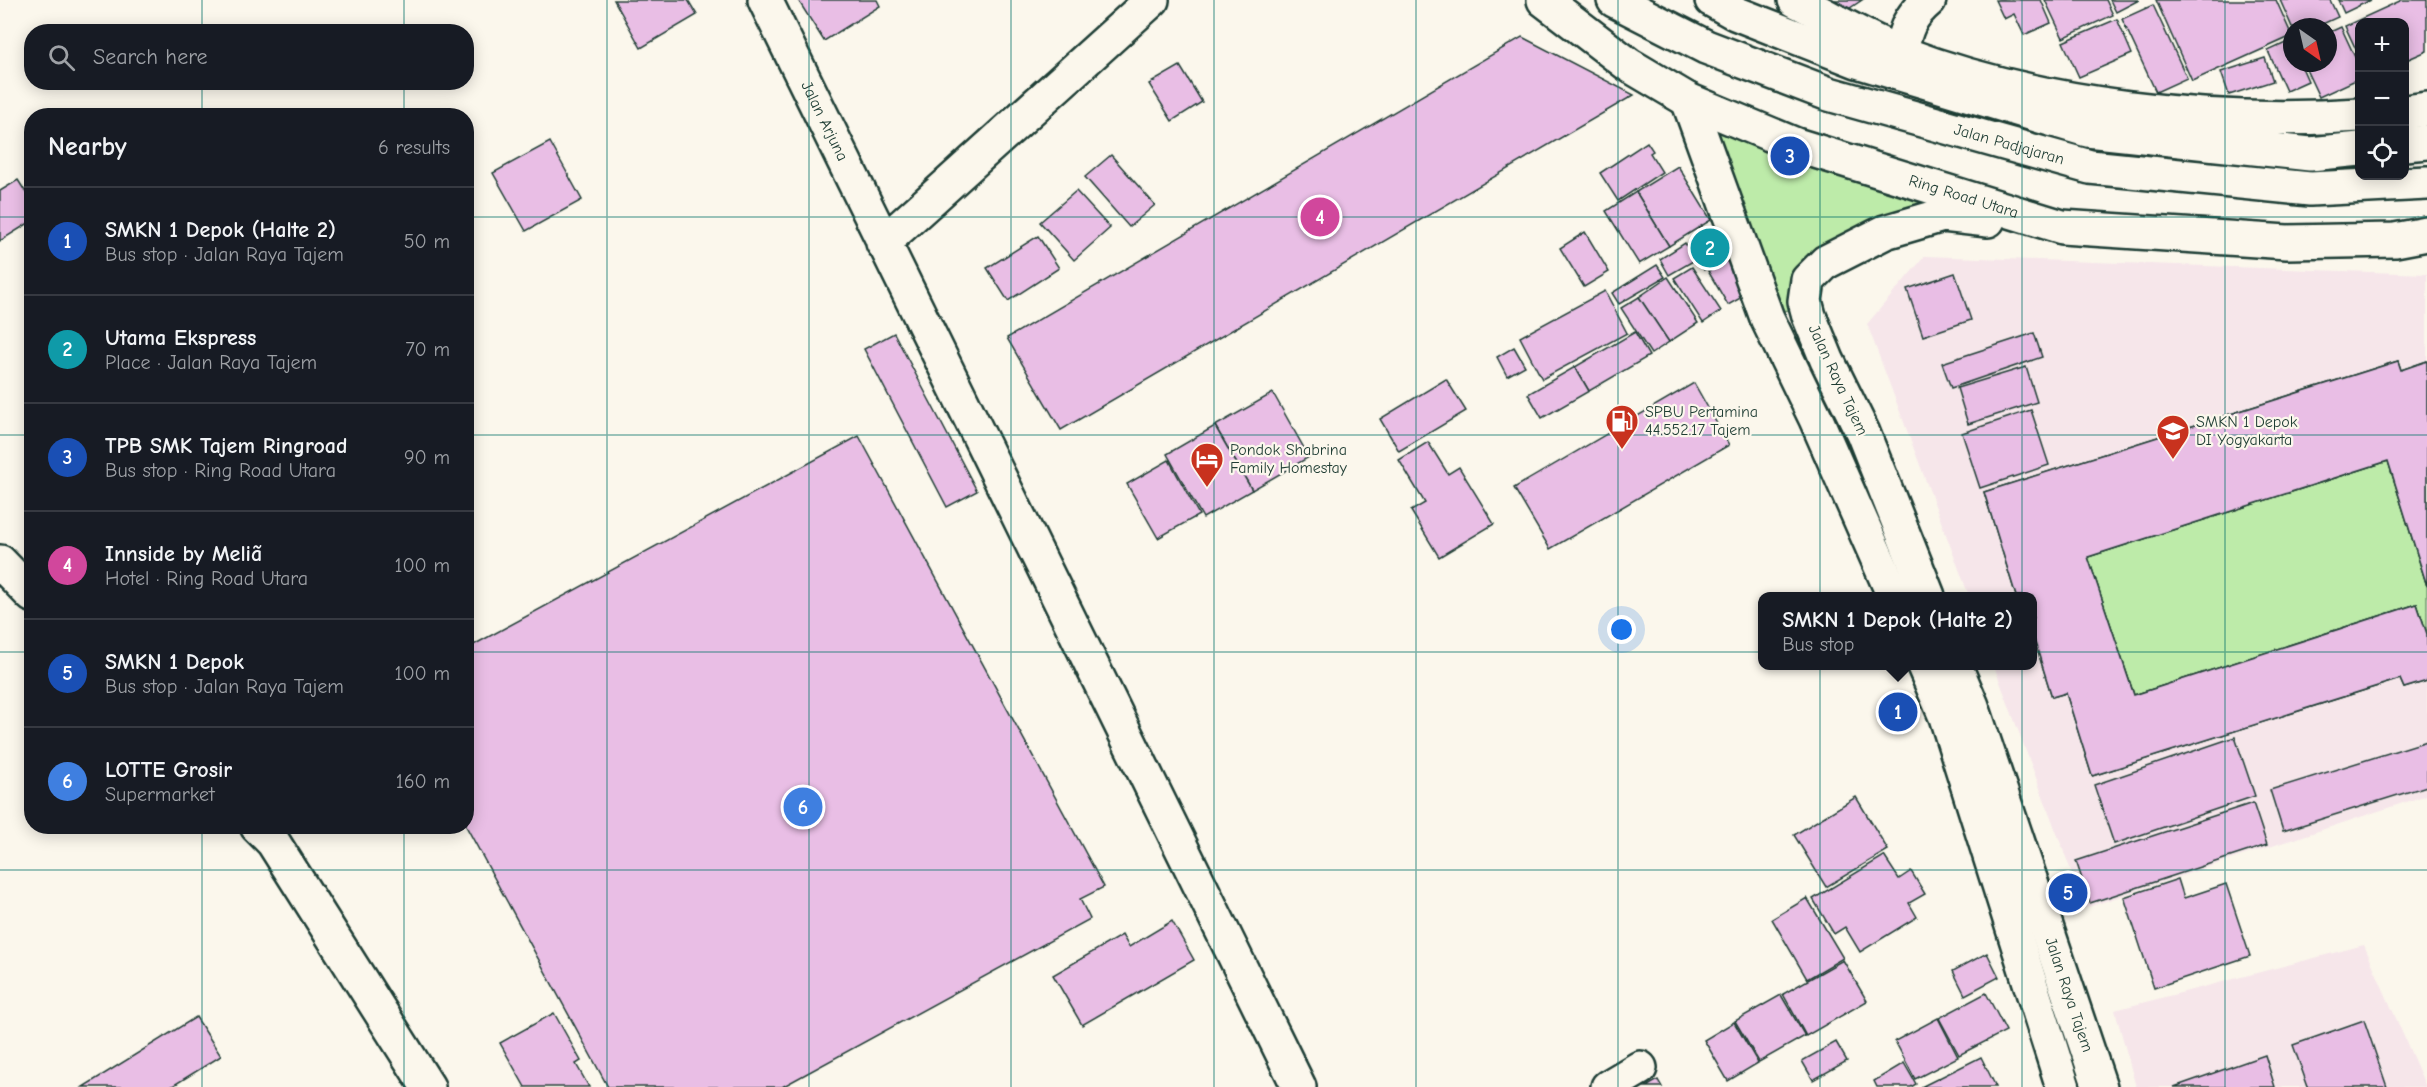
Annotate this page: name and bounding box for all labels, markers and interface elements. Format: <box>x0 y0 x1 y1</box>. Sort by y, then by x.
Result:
north arrow <box>2283 18 2337 72</box>
map controls <box>2355 18 2409 180</box>
button: + <box>2355 18 2409 72</box>
search box <box>24 24 474 90</box>
icon: search <box>45 41 78 74</box>
text: Search here <box>93 44 208 70</box>
button: − <box>2355 72 2409 126</box>
street label: Jalan Arjuna <box>797 78 852 164</box>
street label: Jalan Padjajaran <box>1952 120 2066 168</box>
button: locate <box>2355 126 2409 180</box>
text: Nearby <box>48 132 127 162</box>
pin: 3 <box>1770 134 1810 178</box>
text: 6 results <box>378 136 450 159</box>
street label: Ring Road Utara <box>1907 171 2021 222</box>
pin: 4 <box>1300 194 1340 240</box>
text: SMKN 1 Depok (Halte 2) <box>105 217 336 243</box>
pin: 2 <box>1690 226 1730 270</box>
text: 1 <box>64 230 71 253</box>
text: 50 m <box>404 230 450 253</box>
text: Bus stop · Jalan Raya Tajem <box>105 243 344 266</box>
street label: Jalan Raya Tajem <box>1805 322 1871 438</box>
text: Utama Ekspress <box>105 325 256 351</box>
text: 2 <box>63 338 72 361</box>
text: 70 m <box>405 338 450 361</box>
text: Place · Jalan Raya Tajem <box>105 351 317 374</box>
fuel station icon: SPBU Pertamina 44.552.17 Tajem <box>1604 403 1640 450</box>
place label: SPBU Pertamina 44.552.17 Tajem <box>1645 403 1758 439</box>
school or university icon: SMKN 1 Depok DI Yogyakarta <box>2155 413 2191 460</box>
place label: SMKN 1 Depok DI Yogyakarta <box>2196 413 2298 449</box>
text: TPB SMK Tajem Ringroad <box>105 433 348 459</box>
hotel icon: Pondok Shabrina Family Homestay <box>1189 441 1225 488</box>
place label: Pondok Shabrina Family Homestay <box>1230 441 1348 477</box>
text: 3 <box>63 446 72 469</box>
text: 90 m <box>404 446 450 469</box>
text: Bus stop · Ring Road Utara <box>105 459 336 482</box>
text: Innside by Meliã <box>105 541 262 567</box>
text: 4 <box>63 554 72 577</box>
text: 100 m <box>395 554 450 577</box>
text: Hotel · Ring Road Utara <box>105 567 308 590</box>
popup <box>1758 592 2037 670</box>
text: SMKN 1 Depok (Halte 2) <box>1782 607 2013 633</box>
your location <box>1607 615 1636 644</box>
text: Bus stop <box>1782 633 1854 656</box>
text: SMKN 1 Depok <box>105 649 244 675</box>
text: 5 <box>62 662 73 685</box>
text: 100 m <box>395 662 450 685</box>
text: Bus stop · Jalan Raya Tajem <box>105 675 344 698</box>
pin: 1 <box>1878 690 1918 734</box>
text: LOTTE Grosir <box>105 757 232 783</box>
text: 6 <box>62 770 73 793</box>
text: 160 m <box>396 770 450 793</box>
text: Supermarket <box>105 783 215 806</box>
pin: 6 <box>784 784 822 830</box>
pin: 5 <box>2048 870 2088 916</box>
street label: Jalan Raya Tajem <box>2041 935 2097 1054</box>

